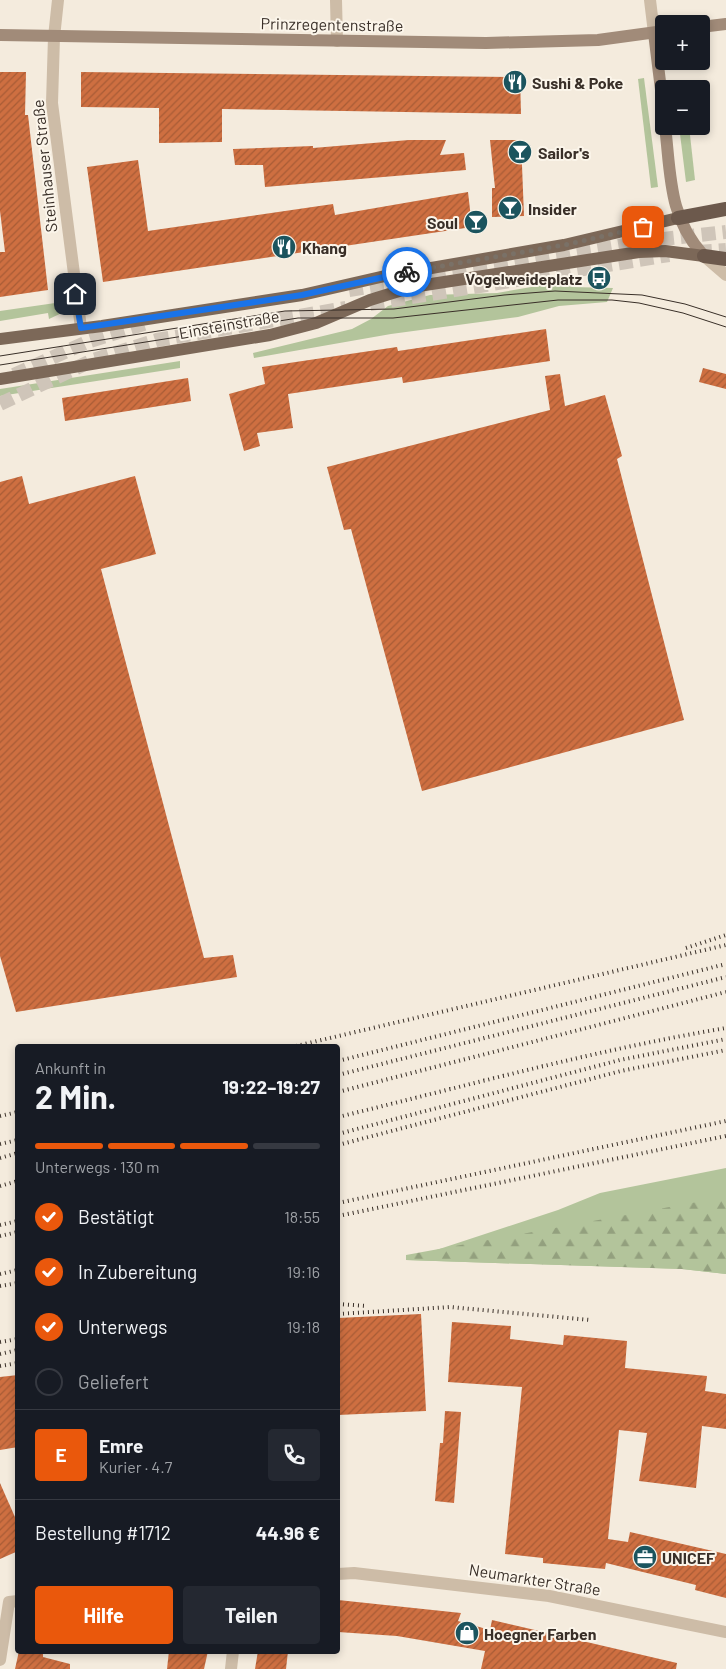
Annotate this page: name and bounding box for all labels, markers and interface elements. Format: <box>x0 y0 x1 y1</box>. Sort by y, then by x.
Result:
street label: Prinzregentenstraße <box>260 13 404 35</box>
map controls <box>655 15 710 135</box>
button: + <box>655 15 710 70</box>
restaurant icon: Sushi & Poke <box>502 69 528 95</box>
place label: Sushi & Poke <box>532 73 624 92</box>
button: − <box>655 80 710 135</box>
street label: Steinhauser Straße <box>28 99 60 233</box>
bar icon: Sailor's <box>507 139 533 165</box>
place label: Sailor's <box>538 143 590 162</box>
bar icon: Insider <box>497 195 523 221</box>
place label: Insider <box>528 199 577 218</box>
pin <box>622 206 664 248</box>
bar icon: Soul <box>463 209 489 235</box>
place label: Soul <box>427 213 458 232</box>
icon: bag <box>629 213 657 241</box>
restaurant icon: Khang <box>271 234 297 260</box>
place label: Khang <box>302 238 347 257</box>
courier <box>382 247 432 297</box>
icon: bike <box>393 258 421 286</box>
bus stop icon: Vogelweideplatz <box>586 265 612 291</box>
place label: Vogelweideplatz <box>465 269 582 288</box>
pin <box>54 273 96 315</box>
icon: home <box>61 280 89 308</box>
street label: Einsteinstraße <box>177 306 281 342</box>
text: Ankunft in <box>35 1058 106 1077</box>
text: 19:22–19:27 <box>222 1075 320 1098</box>
text: 2 Min. <box>35 1077 116 1115</box>
text: Unterwegs · 130 m <box>35 1157 159 1176</box>
icon: check <box>35 1203 63 1231</box>
text: Bestätigt <box>78 1205 154 1228</box>
text: 18:55 <box>284 1207 320 1226</box>
icon: check <box>35 1258 63 1286</box>
text: In Zubereitung <box>78 1260 197 1283</box>
text: 19:16 <box>287 1262 320 1281</box>
icon: check <box>35 1313 63 1341</box>
text: Unterwegs <box>78 1315 167 1338</box>
text: 19:18 <box>287 1317 320 1336</box>
text: Geliefert <box>78 1370 149 1393</box>
button: phone <box>268 1429 320 1481</box>
text: Emre <box>99 1434 143 1457</box>
text: E <box>55 1443 67 1466</box>
text: Kurier · 4.7 <box>99 1457 172 1476</box>
text: Bestellung #1712 <box>35 1521 171 1544</box>
text: 44.96 € <box>256 1521 320 1544</box>
office icon: UNICEF <box>632 1544 658 1570</box>
place label: UNICEF <box>662 1548 715 1567</box>
street label: Neumarkter Straße <box>468 1559 602 1599</box>
button: Hilfe <box>35 1586 173 1644</box>
button: Teilen <box>183 1586 320 1644</box>
shop icon: Hoegner Farben <box>454 1620 480 1646</box>
place label: Hoegner Farben <box>484 1624 597 1643</box>

